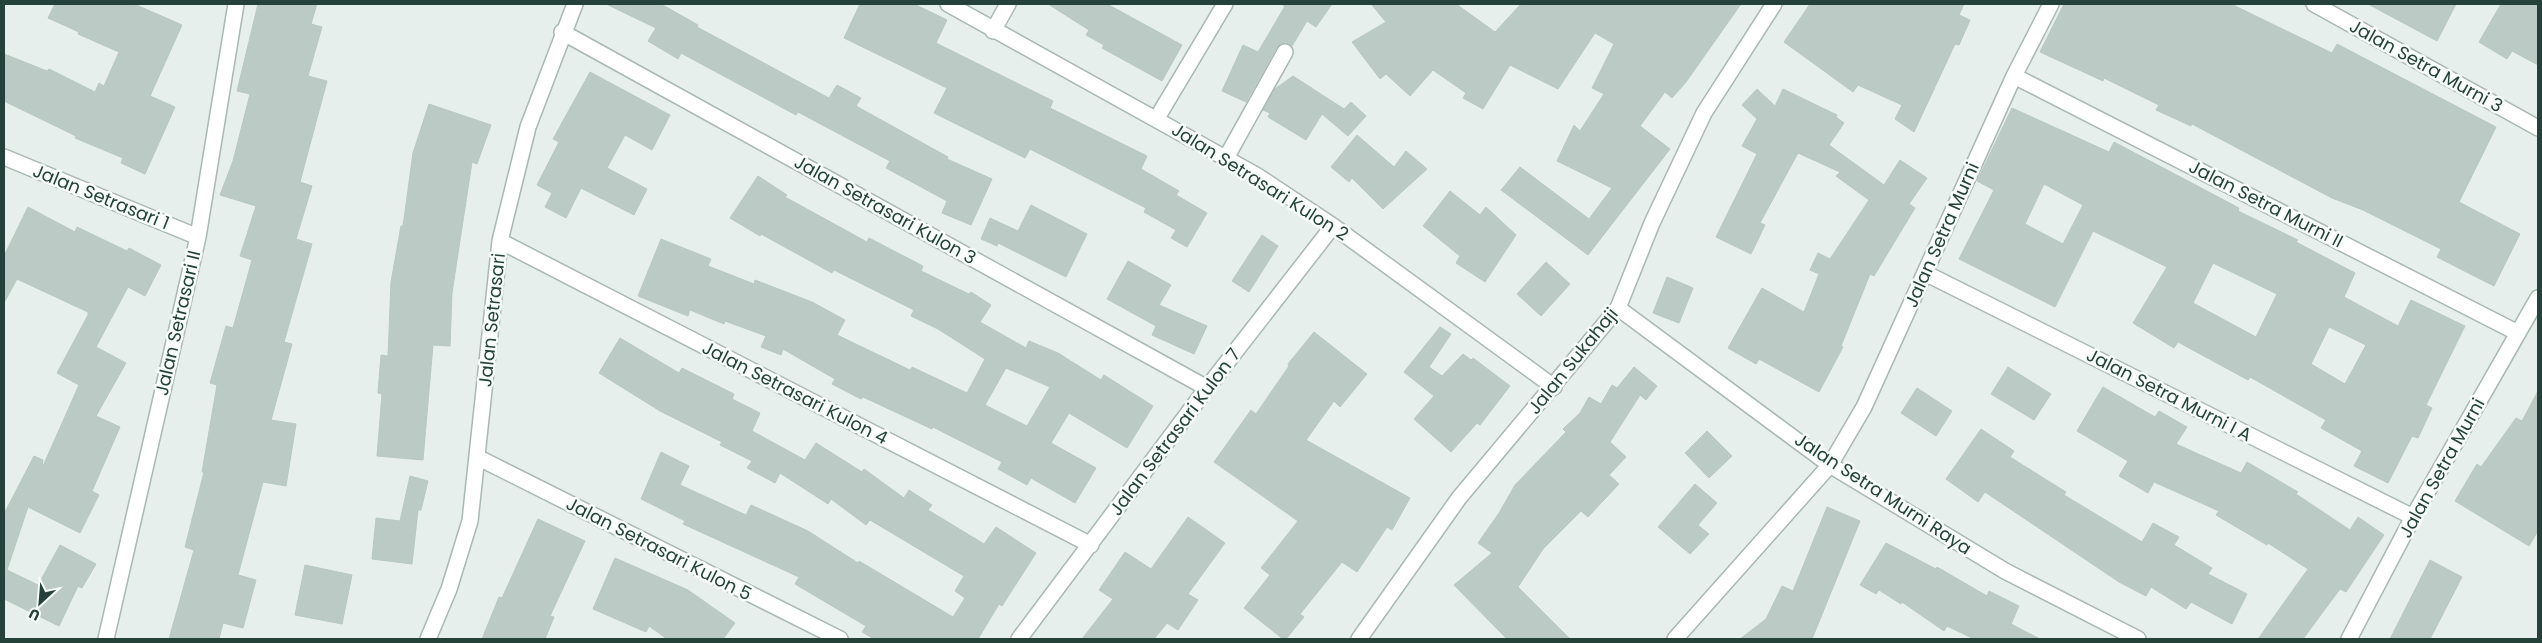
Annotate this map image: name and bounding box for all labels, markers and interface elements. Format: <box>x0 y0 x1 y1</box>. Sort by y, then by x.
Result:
street label: Jalan Setra Murni 3 <box>2345 13 2507 118</box>
street label: Jalan Setrasari Kulon 2 <box>1167 117 1353 246</box>
street label: Jalan Setrasari Kulon 3 <box>790 149 981 270</box>
street label: Jalan Setra Murni II <box>2185 154 2348 253</box>
street label: Jalan Setrasari 1 <box>29 158 173 235</box>
street label: Jalan Setra Murni <box>1898 158 1985 311</box>
street label: Jalan Setrasari II <box>149 248 206 398</box>
street label: Jalan Setrasari <box>472 252 511 388</box>
street label: Jalan Sukahaji <box>1522 302 1623 419</box>
street label: Jalan Setrasari Kulon 4 <box>698 335 892 450</box>
street label: Jalan Setra Murni I A <box>2082 342 2256 447</box>
street label: Jalan Setrasari Kulon 7 <box>1103 343 1246 521</box>
street label: Jalan Setra Murni <box>2393 393 2490 542</box>
street label: Jalan Setra Murni Raya <box>1790 427 1977 560</box>
street label: Jalan Setrasari Kulon 5 <box>562 491 756 606</box>
north arrow <box>15 578 65 628</box>
text: U <box>25 603 43 626</box>

